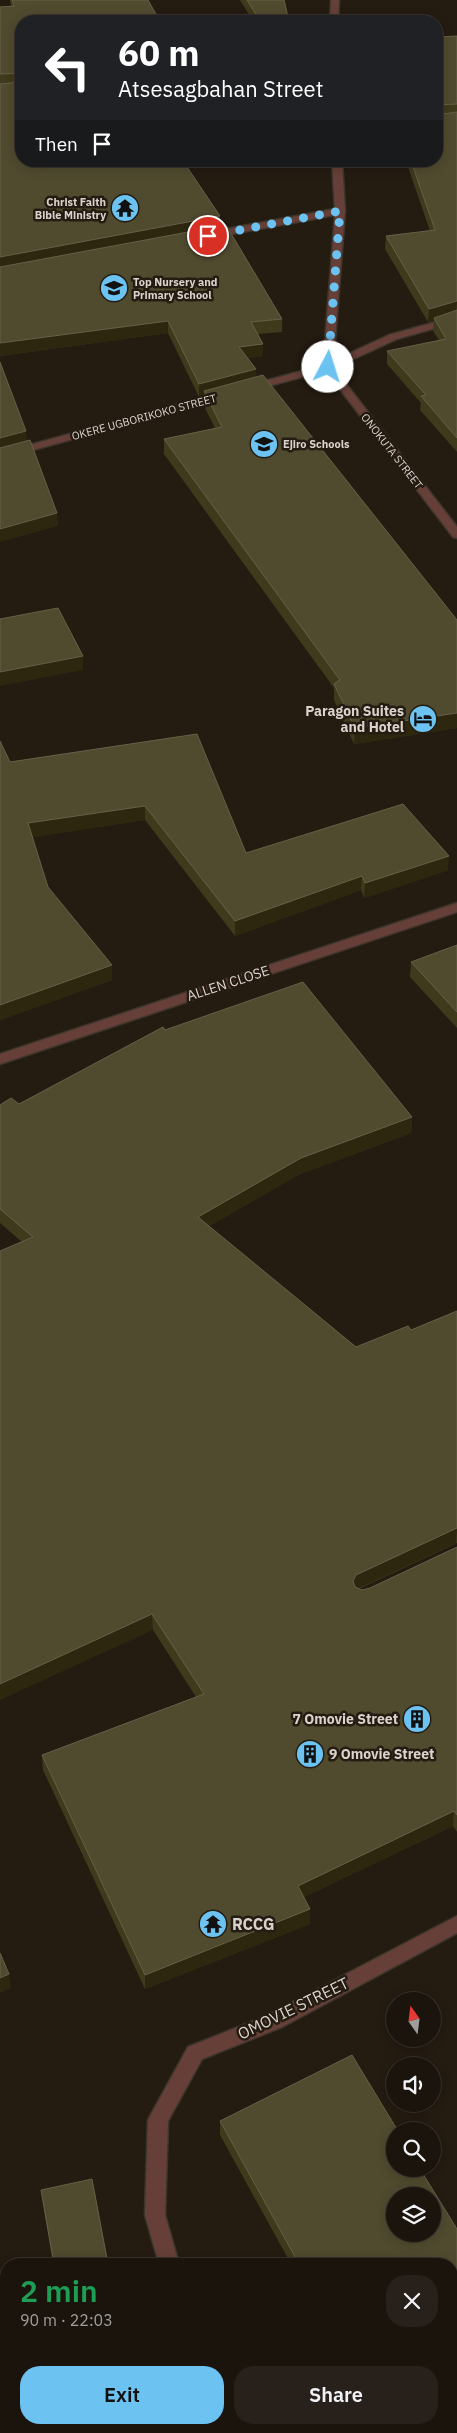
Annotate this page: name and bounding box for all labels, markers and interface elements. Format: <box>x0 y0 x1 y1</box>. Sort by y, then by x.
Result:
text: 60 m <box>118 30 200 76</box>
icon: left <box>35 35 100 100</box>
text: Atsesagbahan Street <box>118 74 323 103</box>
icon: arrive <box>88 130 116 158</box>
text: Then <box>35 132 78 156</box>
temple icon: Christ Faith Bible Ministry <box>110 193 140 223</box>
place label: Christ Faith Bible Ministry <box>35 195 106 222</box>
pin <box>187 215 229 257</box>
icon: arrive <box>194 222 222 250</box>
school or university icon: Top Nursery and Primary School <box>99 273 129 303</box>
place label: Top Nursery and Primary School <box>133 275 217 302</box>
position arrow <box>301 340 353 392</box>
street label: OKERE UGBORIKOKO STREET <box>70 391 218 443</box>
street label: ONOKUTA STREET <box>358 411 426 492</box>
school or university icon: Ejiro Schools <box>249 429 279 459</box>
place label: Ejiro Schools <box>283 437 350 451</box>
place label: Paragon Suites and Hotel <box>305 702 404 736</box>
hotel icon: Paragon Suites and Hotel <box>408 704 438 734</box>
street label: ALLEN CLOSE <box>184 961 272 1005</box>
building icon: 7 Omovie Street <box>402 1704 432 1734</box>
place label: 7 Omovie Street <box>293 1710 398 1728</box>
building icon: 9 Omovie Street <box>295 1739 325 1769</box>
place label: 9 Omovie Street <box>329 1745 434 1763</box>
temple icon: RCCG <box>198 1909 228 1939</box>
place label: RCCG <box>232 1914 275 1934</box>
street label: OMOVIE STREET <box>234 1972 352 2044</box>
north arrow <box>386 1992 441 2048</box>
map controls <box>386 1992 441 2242</box>
button: sound <box>386 2057 441 2112</box>
button: search <box>386 2122 441 2177</box>
button: layers <box>386 2187 441 2242</box>
text: 2 min <box>20 2271 98 2310</box>
button: close <box>386 2275 438 2327</box>
text: 90 m · 22:03 <box>20 2310 113 2330</box>
button: Exit <box>20 2366 224 2424</box>
button: Share <box>234 2366 438 2424</box>

